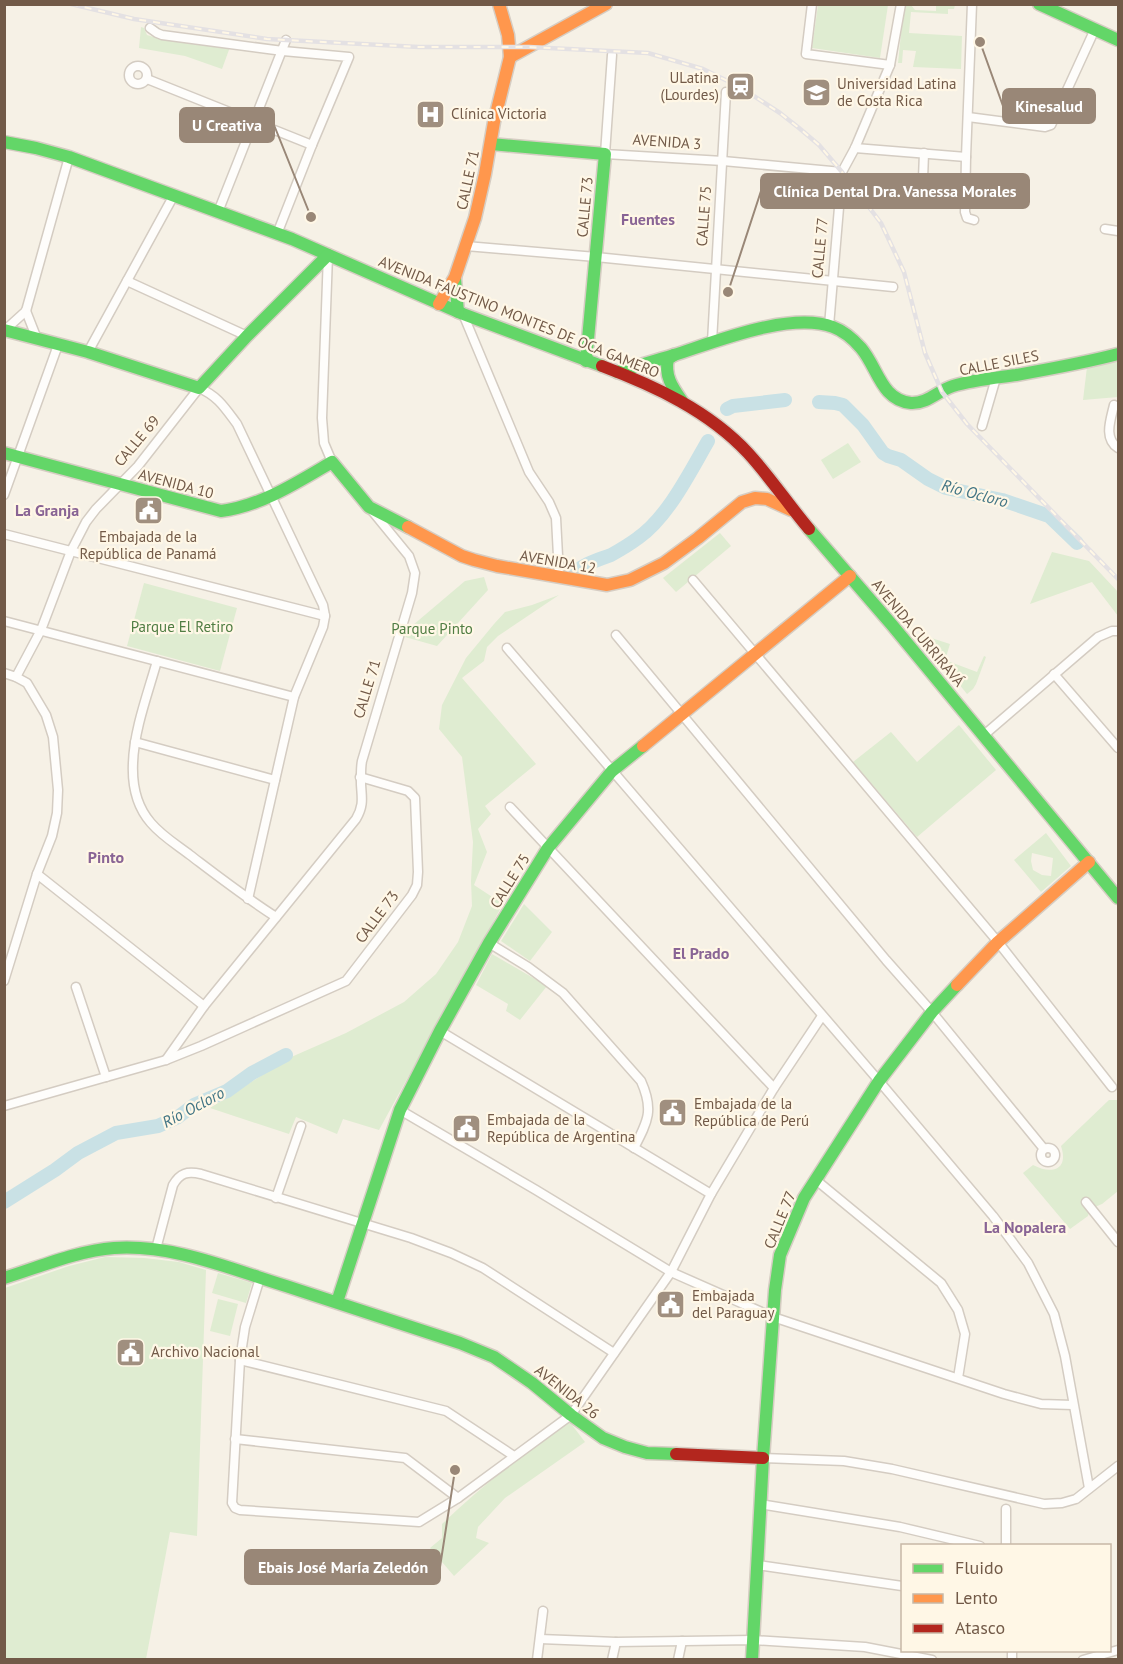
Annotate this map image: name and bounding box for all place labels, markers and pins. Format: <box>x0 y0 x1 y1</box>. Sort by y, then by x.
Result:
place label: ULatina (Lourdes) <box>660 68 719 104</box>
station icon: ULatina (Lourdes) <box>724 71 756 103</box>
place label: Universidad Latina de Costa Rica <box>837 74 956 110</box>
school or university icon: Universidad Latina de Costa Rica <box>800 77 832 109</box>
callout: Kinesalud <box>1003 89 1095 123</box>
hospital icon: Clínica Victoria <box>414 98 446 130</box>
place label: Clínica Victoria <box>451 104 547 123</box>
callout: U Creativa <box>180 108 274 142</box>
callout: Clínica Dental Dra. Vanessa Morales <box>761 174 1029 208</box>
public building icon: Embajada de la República de Panamá <box>132 494 164 526</box>
place label: Embajada de la República de Panamá <box>80 527 217 563</box>
place label: Embajada de la República de Perú <box>694 1094 809 1130</box>
public building icon: Embajada de la República de Perú <box>657 1097 689 1129</box>
place label: Embajada de la República de Argentina <box>487 1110 635 1146</box>
public building icon: Embajada de la República de Argentina <box>450 1113 482 1145</box>
place label: Embajada del Paraguay <box>692 1286 775 1322</box>
public building icon: Embajada del Paraguay <box>655 1289 687 1321</box>
public building icon: Archivo Nacional <box>114 1336 146 1368</box>
place label: Archivo Nacional <box>151 1342 260 1361</box>
callout: Ebais José María Zeledón <box>245 1550 440 1584</box>

